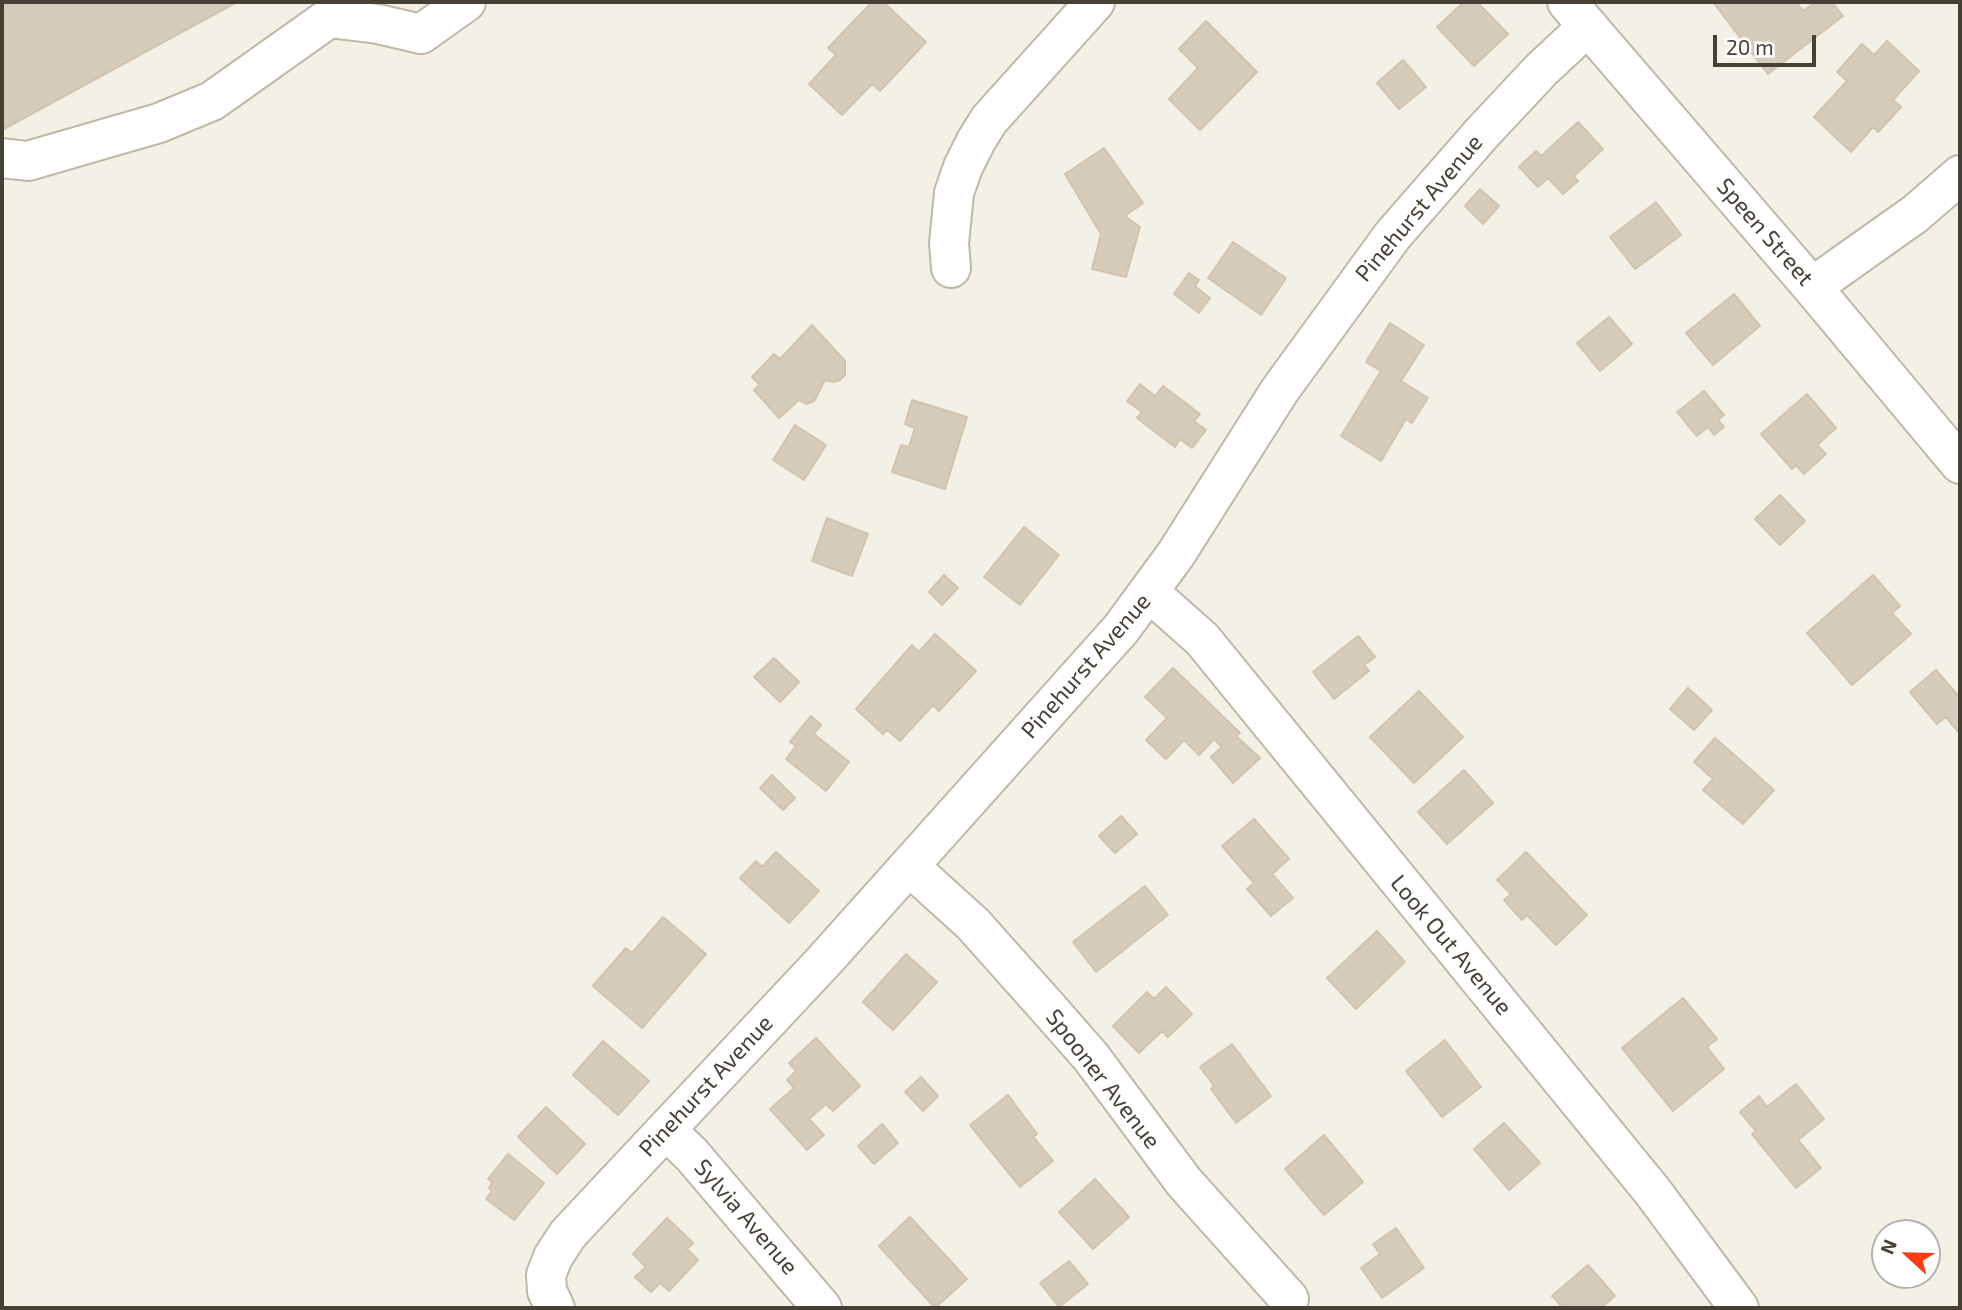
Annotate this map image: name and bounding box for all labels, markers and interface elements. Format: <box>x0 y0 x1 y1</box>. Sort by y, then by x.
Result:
scale bar <box>1717 21 1820 65</box>
text: 20 m <box>1726 34 1774 59</box>
street label: Pinehurst Avenue <box>1350 129 1488 287</box>
street label: Speen Street <box>1711 173 1819 291</box>
street label: Pinehurst Avenue <box>1015 588 1157 744</box>
street label: Look Out Avenue <box>1384 869 1518 1021</box>
street label: Spooner Avenue <box>1040 1004 1166 1154</box>
street label: Pinehurst Avenue <box>633 1010 779 1162</box>
street label: Sylvia Avenue <box>688 1154 804 1280</box>
north arrow <box>1871 1219 1941 1289</box>
text: N <box>1875 1236 1901 1257</box>

